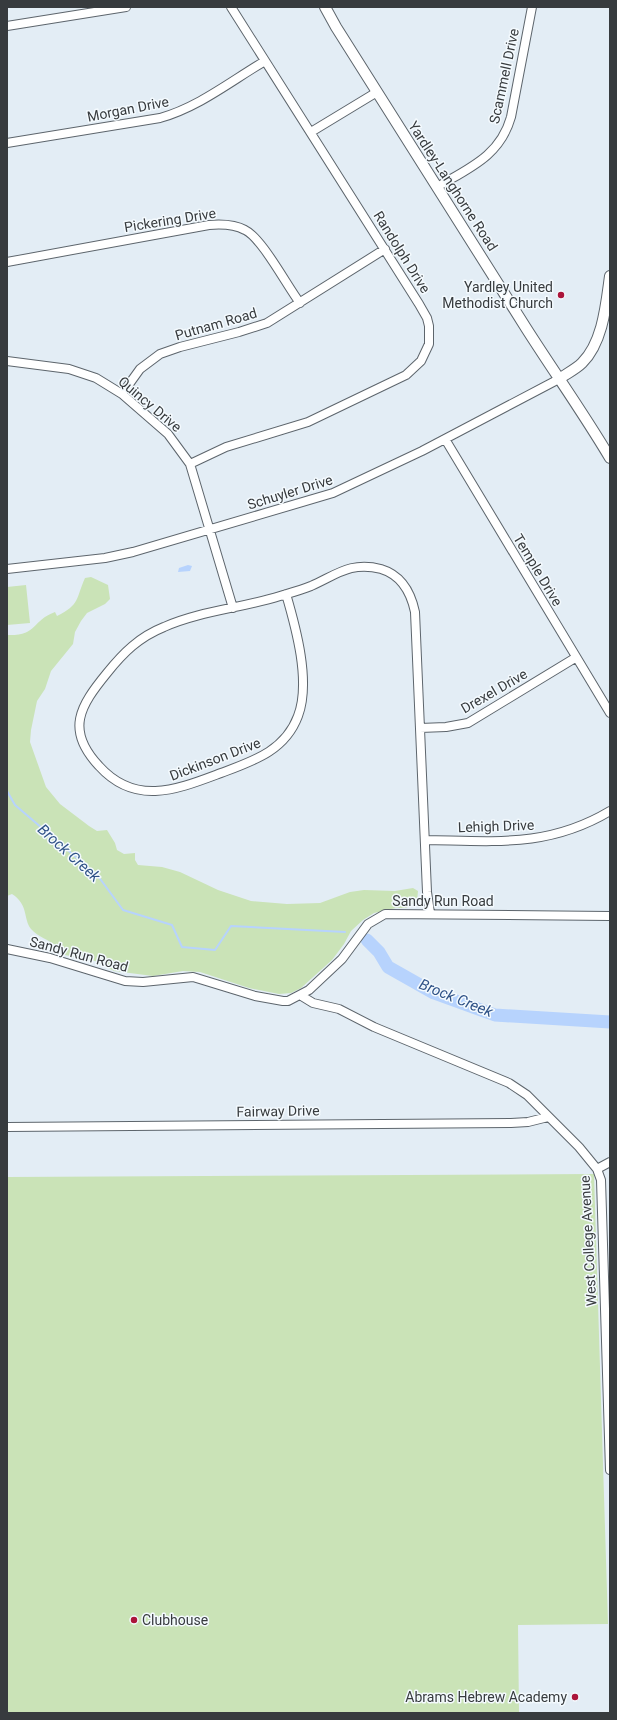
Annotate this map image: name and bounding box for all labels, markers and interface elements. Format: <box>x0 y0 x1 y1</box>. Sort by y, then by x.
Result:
street label: Scammell Drive <box>486 27 522 125</box>
street label: Morgan Drive <box>86 93 170 125</box>
street label: Yardley-Langhorne Road <box>405 118 501 254</box>
street label: Pickering Drive <box>123 205 217 235</box>
street label: Randolph Drive <box>370 208 434 296</box>
place label: Yardley United Methodist Church <box>442 279 553 311</box>
marker: Yardley United Methodist Church <box>556 290 566 300</box>
street label: Putnam Road <box>173 305 259 343</box>
street label: Quincy Drive <box>115 373 185 435</box>
street label: Schuyler Drive <box>245 471 335 513</box>
street label: Temple Drive <box>510 531 566 609</box>
street label: Drexel Drive <box>458 666 530 716</box>
street label: Dickinson Drive <box>167 734 263 784</box>
street label: Lehigh Drive <box>457 817 535 835</box>
water label: Brock Creek <box>34 820 104 886</box>
street label: Sandy Run Road <box>392 893 494 909</box>
street label: Sandy Run Road <box>28 933 130 975</box>
water label: Brock Creek <box>417 975 496 1021</box>
street label: Fairway Drive <box>236 1102 320 1120</box>
street label: West College Avenue <box>577 1175 599 1307</box>
place label: Clubhouse <box>142 1612 208 1628</box>
marker: Clubhouse <box>129 1615 139 1625</box>
place label: Abrams Hebrew Academy <box>405 1689 567 1705</box>
marker: Abrams Hebrew Academy <box>570 1692 580 1702</box>

